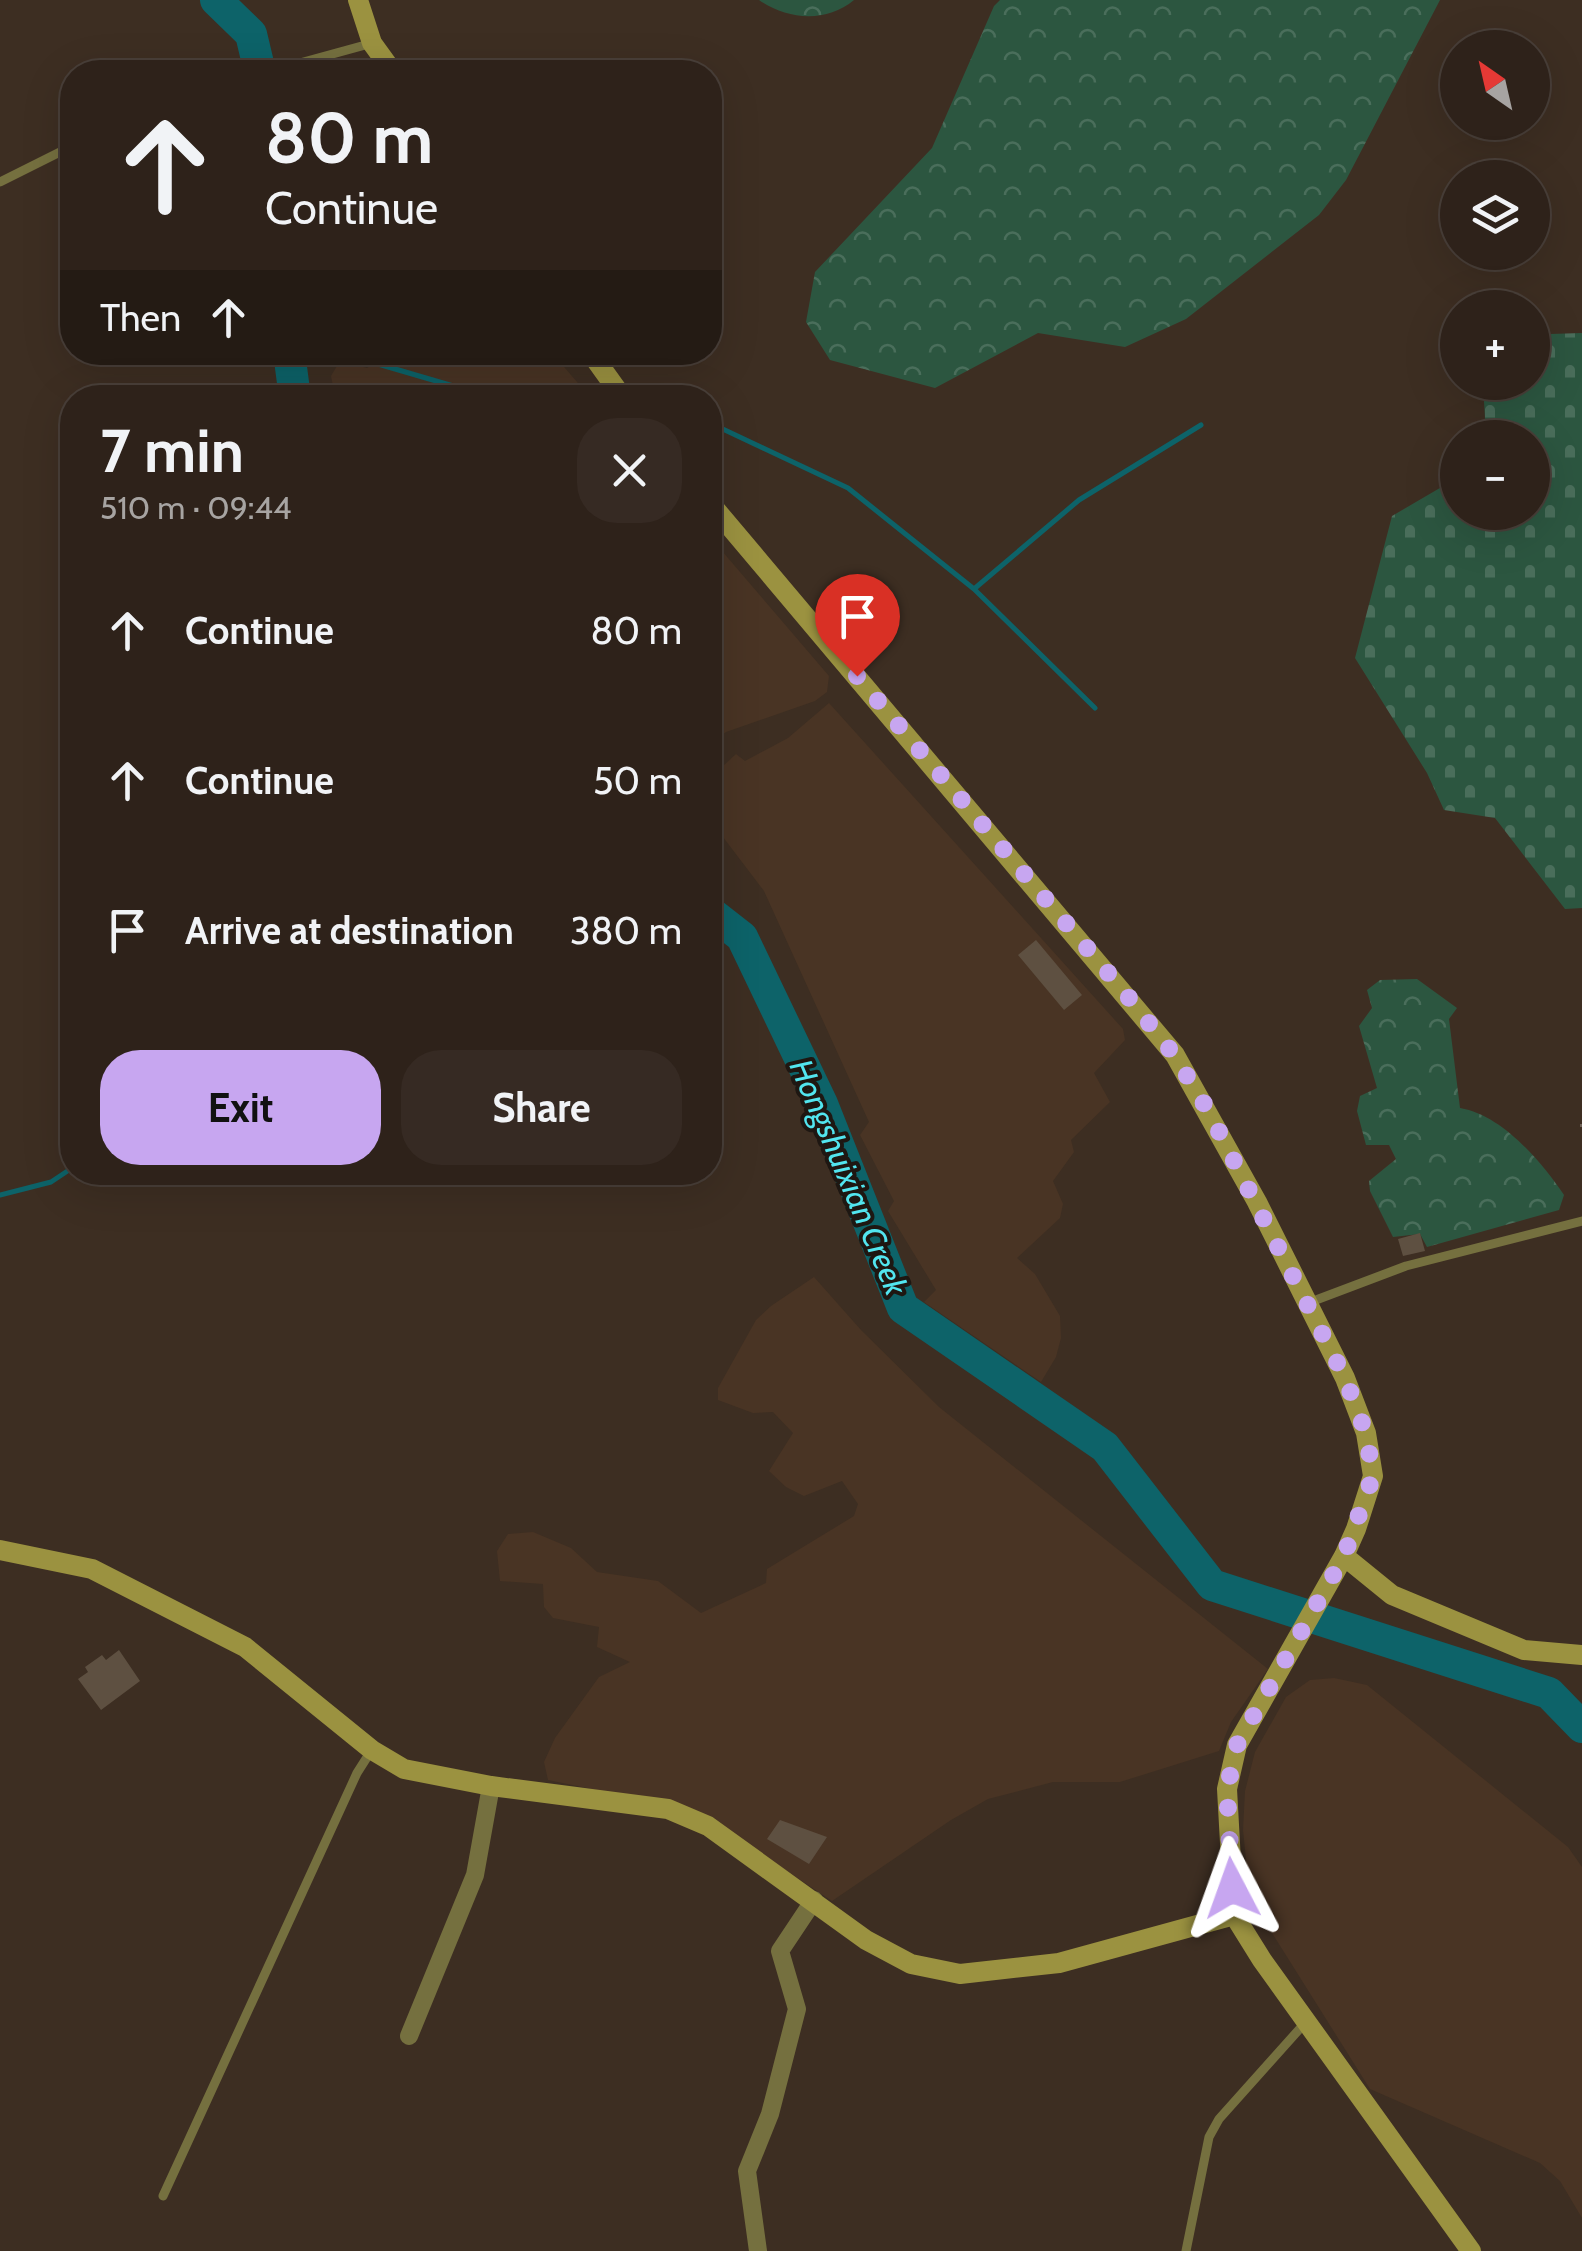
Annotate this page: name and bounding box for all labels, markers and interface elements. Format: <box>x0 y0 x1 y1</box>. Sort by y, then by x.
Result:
north arrow <box>1440 30 1550 140</box>
map controls <box>1440 30 1550 530</box>
text: 80 m <box>265 95 433 181</box>
icon: ahead <box>100 100 230 230</box>
button: layers <box>1440 160 1550 270</box>
text: Continue <box>265 181 438 235</box>
icon: ahead <box>201 290 256 345</box>
button: + <box>1440 290 1550 400</box>
text: Then <box>100 294 181 341</box>
text: 7 min <box>100 414 244 487</box>
button: close <box>577 418 682 523</box>
button: − <box>1440 420 1550 530</box>
text: 510 m · 09:44 <box>100 488 292 527</box>
pin <box>815 574 900 677</box>
icon: arrive <box>830 589 885 644</box>
icon: ahead <box>100 603 155 658</box>
text: Continue <box>185 607 334 654</box>
text: 80 m <box>591 607 682 654</box>
icon: ahead <box>100 753 155 808</box>
text: Continue <box>185 757 334 804</box>
text: 50 m <box>593 757 682 804</box>
icon: arrive <box>100 903 155 958</box>
text: Arrive at destination <box>185 907 514 954</box>
text: 380 m <box>570 907 682 954</box>
button: Exit <box>100 1050 381 1165</box>
button: Share <box>401 1050 682 1165</box>
water label: Hongshuixian Creek <box>782 1053 917 1302</box>
position arrow <box>1180 1836 1284 1940</box>

